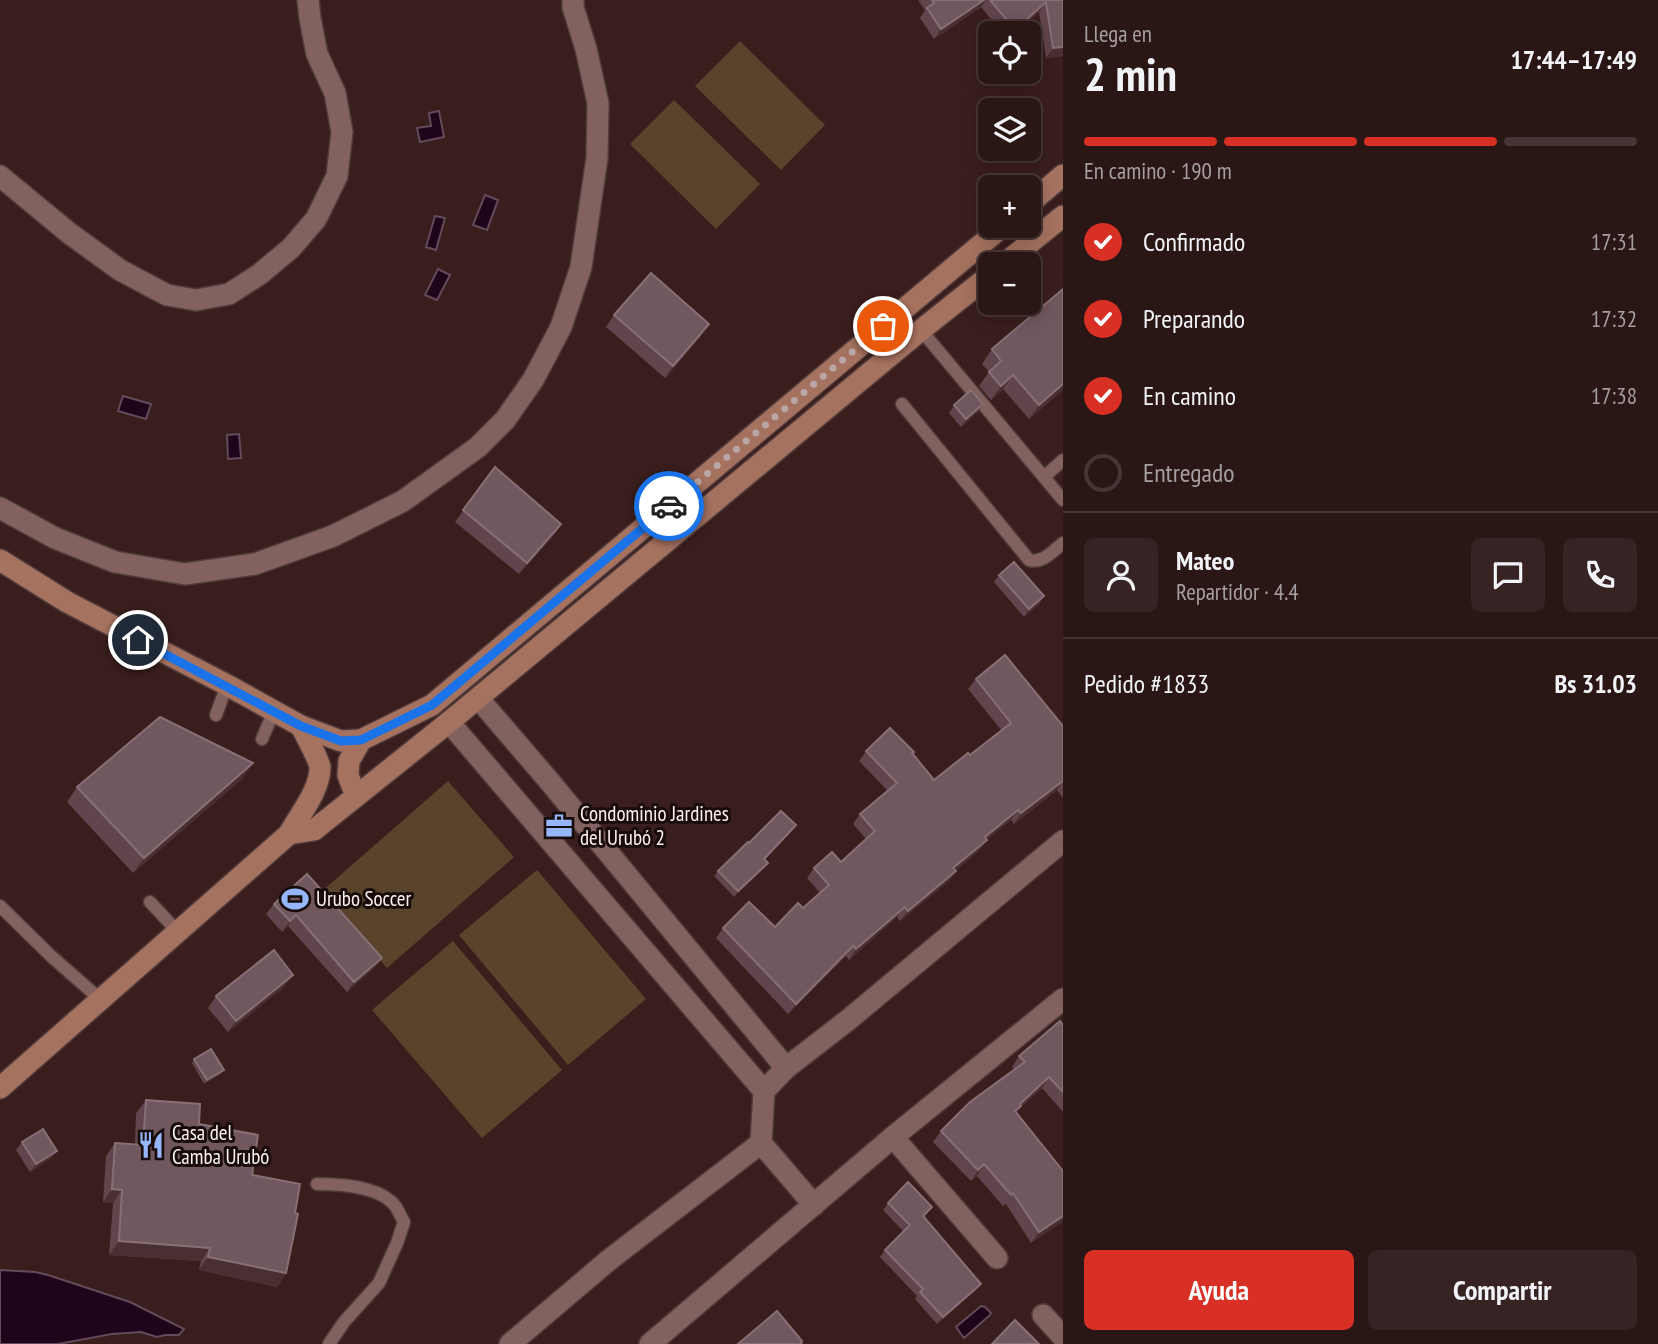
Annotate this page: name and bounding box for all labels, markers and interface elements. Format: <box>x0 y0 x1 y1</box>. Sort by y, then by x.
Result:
text: Llega en <box>1084 19 1152 48</box>
map controls <box>978 21 1041 315</box>
button: locate <box>978 21 1041 84</box>
text: 17:44–17:49 <box>1510 43 1637 76</box>
text: 2 min <box>1084 44 1177 104</box>
button: layers <box>978 98 1041 161</box>
text: En camino · 190 m <box>1084 156 1232 185</box>
button: + <box>978 175 1041 238</box>
icon: check <box>1084 223 1122 261</box>
text: Confirmado <box>1143 225 1245 258</box>
text: 17:31 <box>1591 227 1637 256</box>
button: − <box>978 252 1041 315</box>
pin <box>853 296 913 356</box>
icon: check <box>1084 300 1122 338</box>
text: Preparando <box>1143 302 1245 335</box>
text: 17:32 <box>1591 304 1637 333</box>
icon: bag <box>864 307 902 345</box>
icon: check <box>1084 377 1122 415</box>
text: En camino <box>1143 379 1236 412</box>
text: 17:38 <box>1591 381 1637 410</box>
text: Entregado <box>1143 456 1235 489</box>
courier <box>634 471 704 541</box>
icon: car <box>650 487 688 525</box>
button: person <box>1084 538 1158 612</box>
button: chat <box>1471 538 1545 612</box>
button: phone <box>1563 538 1637 612</box>
text: Mateo <box>1176 544 1234 577</box>
text: Repartidor · 4.4 <box>1176 577 1299 606</box>
pin <box>108 610 168 670</box>
icon: home <box>119 621 157 659</box>
text: Pedido #1833 <box>1084 667 1209 700</box>
text: Bs 31.03 <box>1555 667 1637 700</box>
place label: Condominio Jardines del Urubó 2 <box>580 800 729 851</box>
office icon: Condominio Jardines del Urubó 2 <box>544 811 574 841</box>
sports icon: Urubo Soccer <box>280 884 310 914</box>
place label: Urubo Soccer <box>316 885 411 912</box>
place label: Casa del Camba Urubó <box>172 1119 269 1170</box>
restaurant icon: Casa del Camba Urubó <box>136 1130 166 1160</box>
button: Ayuda <box>1084 1250 1354 1330</box>
button: Compartir <box>1368 1250 1637 1330</box>

